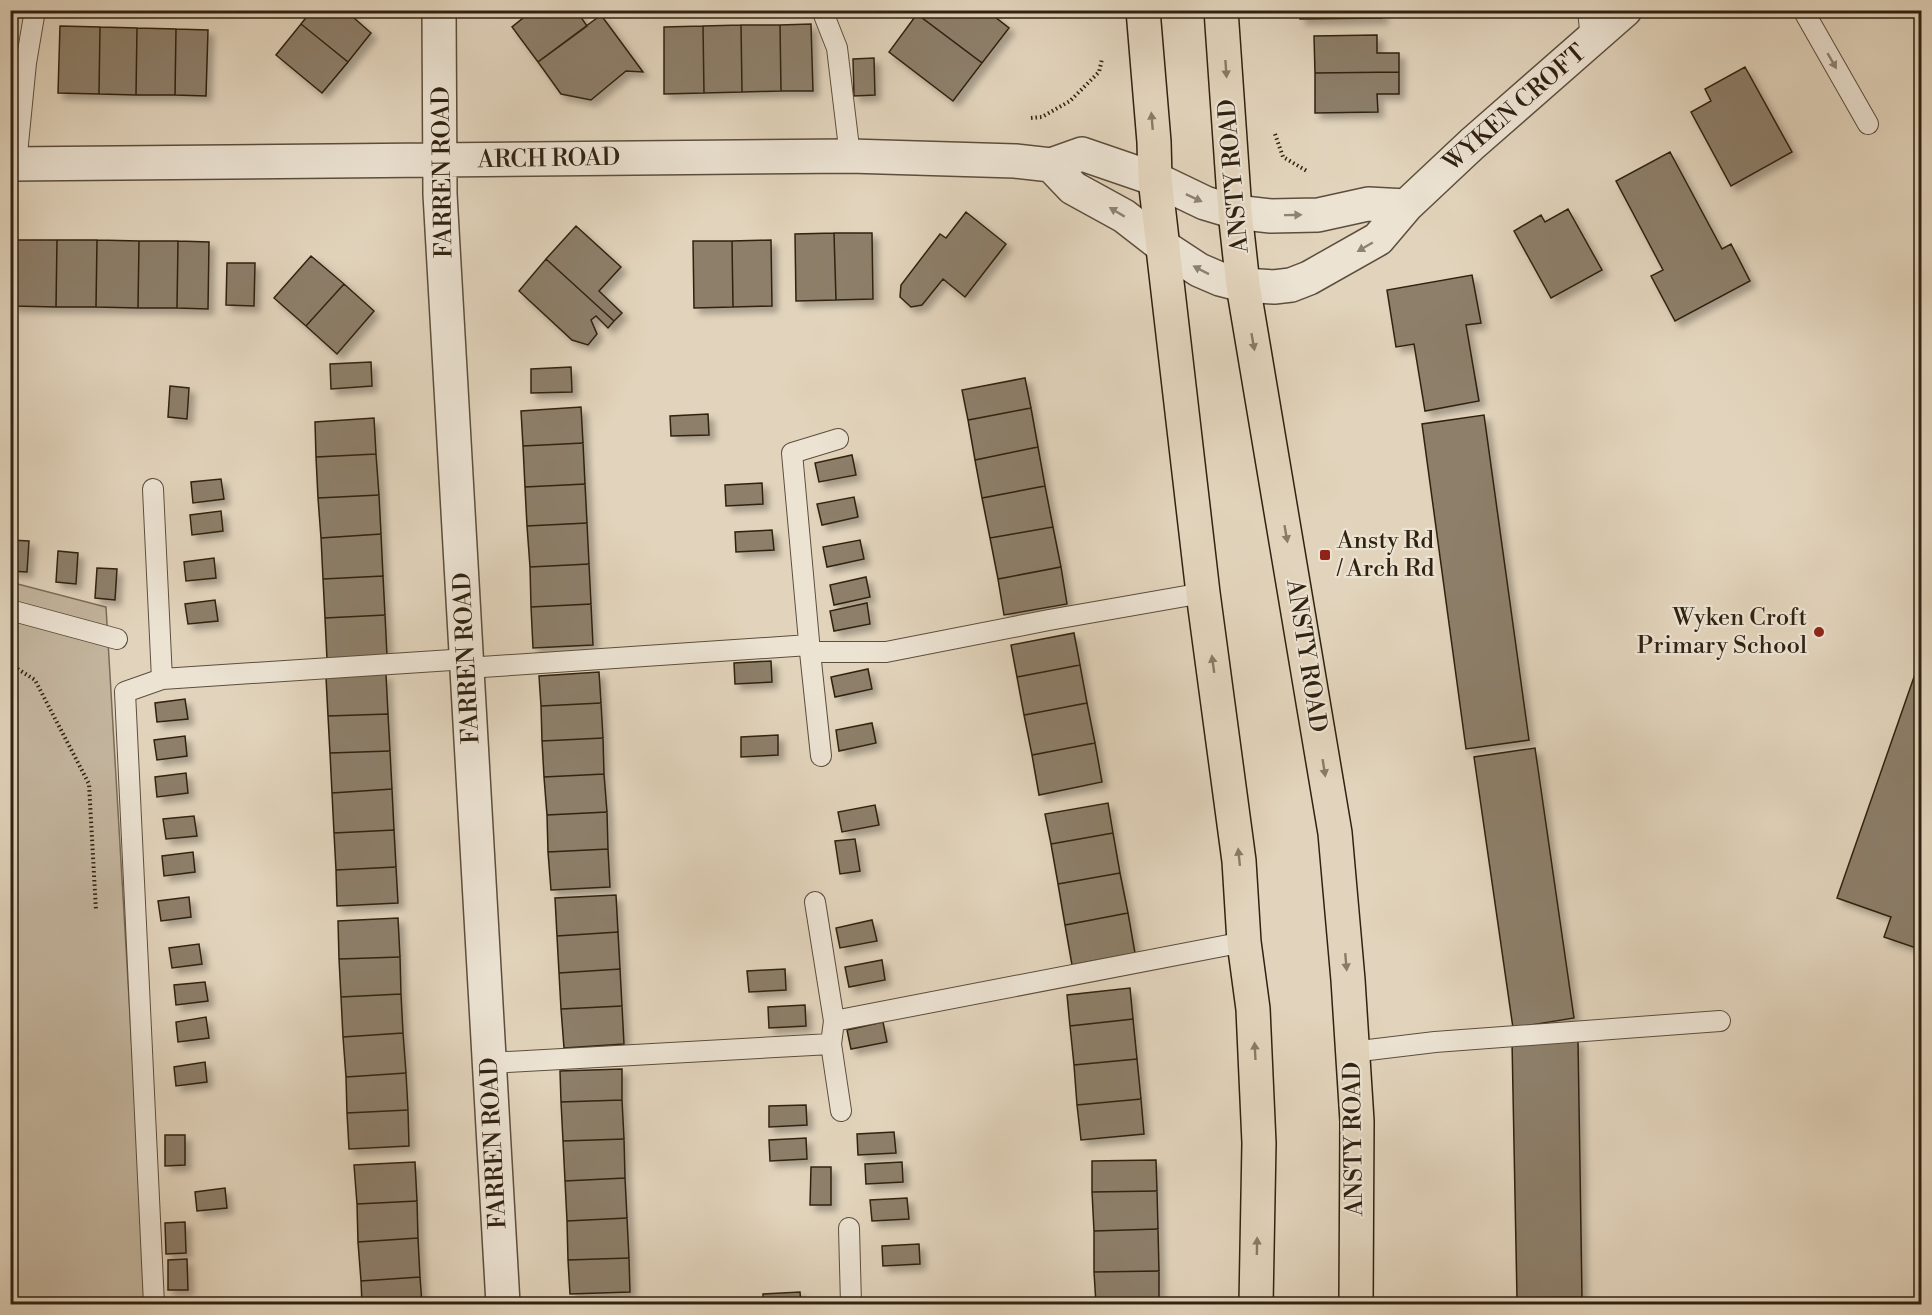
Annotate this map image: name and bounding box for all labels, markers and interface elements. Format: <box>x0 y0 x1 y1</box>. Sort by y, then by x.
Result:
street label: WYKEN CROFT <box>1437 38 1592 179</box>
one-way arrow <box>1827 53 1837 70</box>
one-way arrow <box>1221 59 1230 78</box>
street label: FARREN ROAD <box>427 86 459 258</box>
street label: ANSTY ROAD <box>1212 98 1256 255</box>
one-way arrow <box>1147 111 1157 130</box>
street label: ARCH ROAD <box>476 143 621 175</box>
one-way arrow <box>1186 193 1203 202</box>
one-way arrow <box>1109 207 1125 218</box>
one-way arrow <box>1284 211 1303 220</box>
one-way arrow <box>1357 241 1373 252</box>
one-way arrow <box>1193 266 1210 275</box>
one-way arrow <box>1249 333 1258 352</box>
one-way arrow <box>1281 525 1290 544</box>
place label: Ansty Rd / Arch Rd <box>1336 526 1435 584</box>
marker: Ansty Rd / Arch Rd <box>1318 548 1332 562</box>
street label: FARREN ROAD <box>448 571 486 745</box>
street label: ANSTY ROAD <box>1279 576 1333 735</box>
place label: Wyken Croft Primary School <box>1637 603 1807 661</box>
marker: Wyken Croft Primary School <box>1812 625 1826 639</box>
one-way arrow <box>1208 654 1217 673</box>
one-way arrow <box>1320 759 1329 778</box>
one-way arrow <box>1234 847 1243 866</box>
one-way arrow <box>1342 952 1351 971</box>
one-way arrow <box>1250 1042 1259 1061</box>
street label: FARREN ROAD <box>475 1056 513 1230</box>
street label: ANSTY ROAD <box>1338 1062 1370 1217</box>
one-way arrow <box>1252 1237 1262 1256</box>

